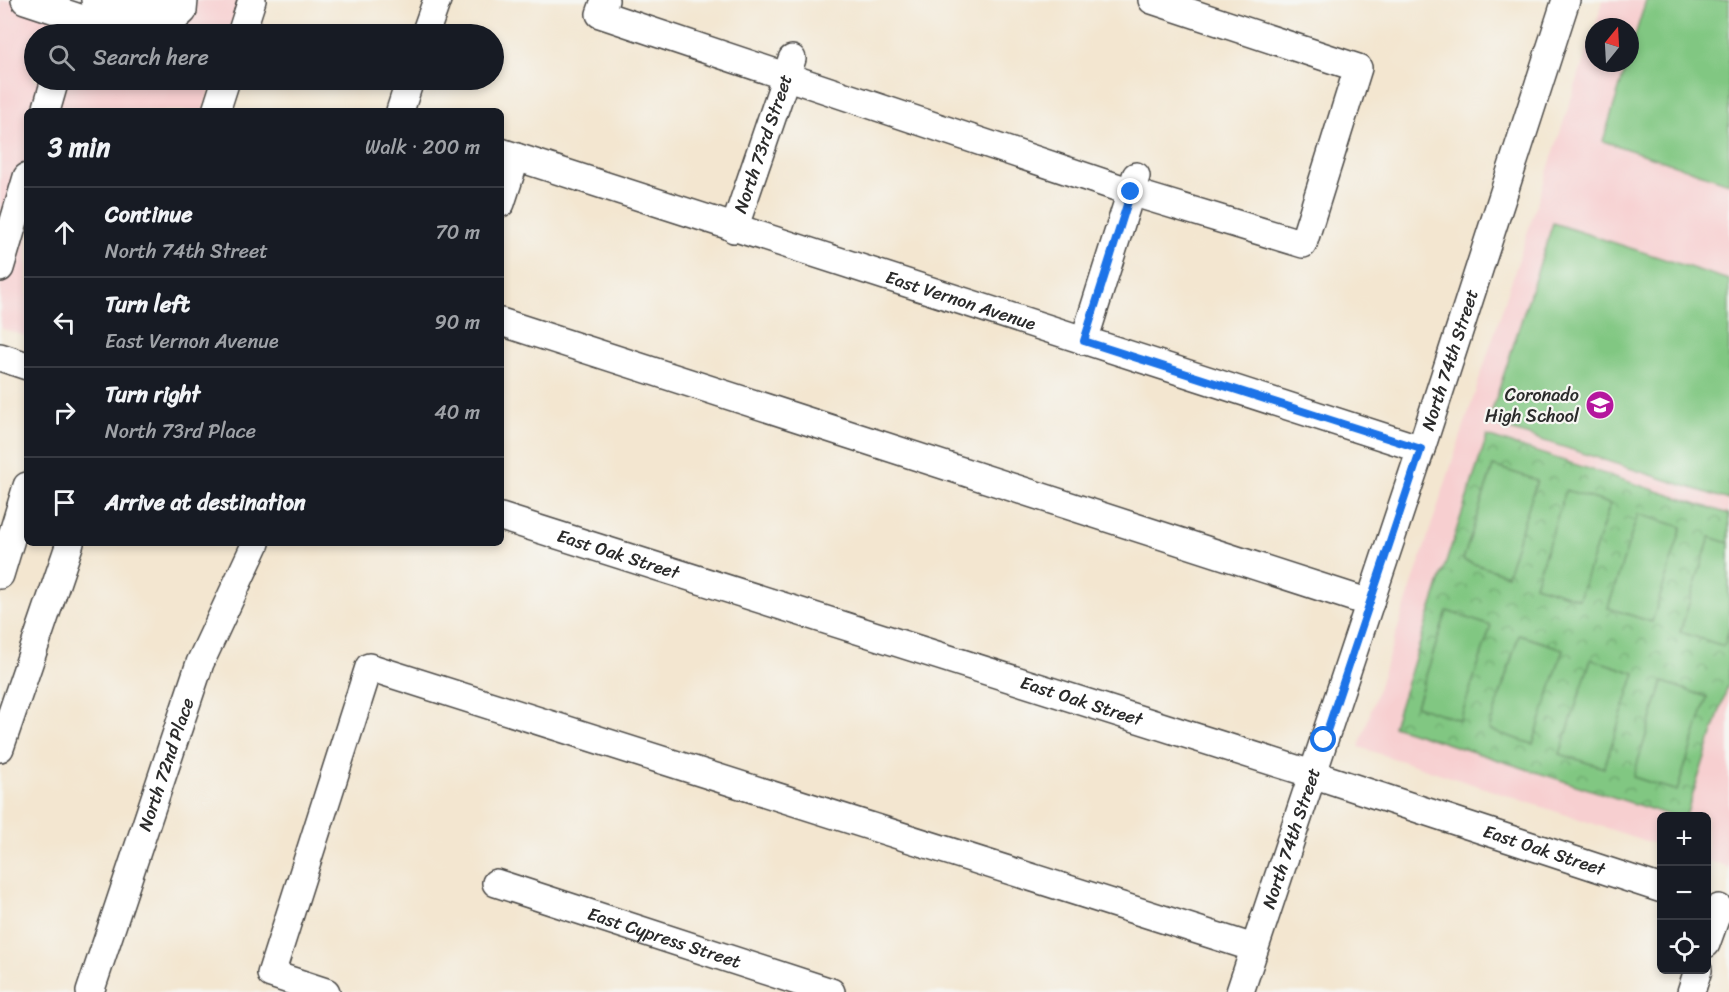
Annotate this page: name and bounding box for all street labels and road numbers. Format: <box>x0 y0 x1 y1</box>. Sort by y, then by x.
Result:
street label: North 73rd Street <box>724 70 802 218</box>
street label: East Vernon Avenue <box>881 261 1040 340</box>
street label: North 74th Street <box>1412 285 1488 435</box>
street label: East Oak Street <box>553 520 684 589</box>
street label: East Oak Street <box>1016 667 1147 736</box>
street label: North 72nd Place <box>129 693 203 835</box>
street label: North 74th Street <box>1253 763 1330 913</box>
street label: East Oak Street <box>1479 815 1610 885</box>
street label: East Cypress Street <box>583 898 745 978</box>

